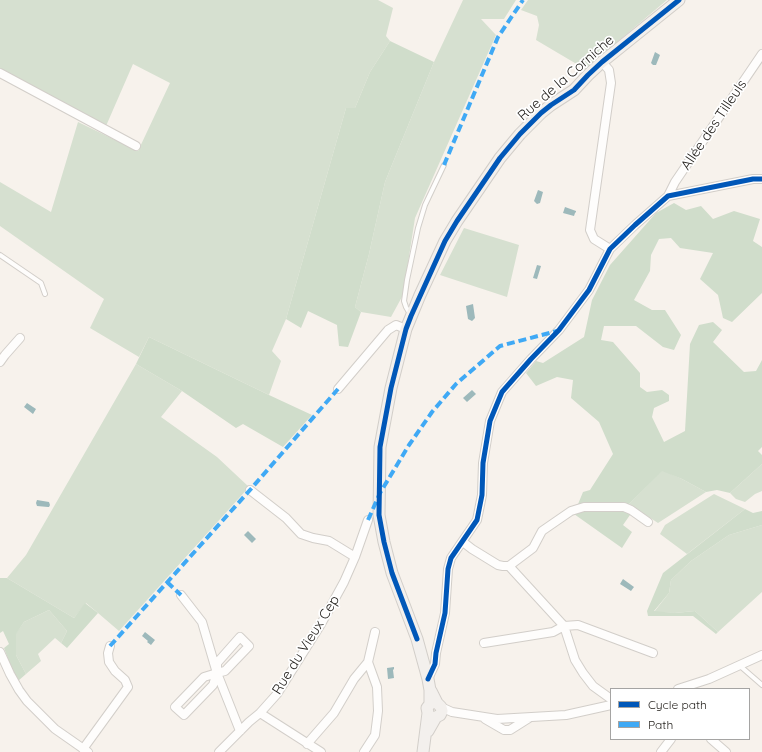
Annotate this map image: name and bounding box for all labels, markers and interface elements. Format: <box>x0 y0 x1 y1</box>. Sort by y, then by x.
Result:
street label: Rue de la Corniche <box>515 32 617 124</box>
street label: Allée des Tilleuls <box>678 77 750 173</box>
street label: Rue du Vieux Cep <box>269 592 343 698</box>
legend <box>610 688 750 740</box>
text: Cycle path <box>648 697 707 712</box>
text: Path <box>648 717 673 732</box>

